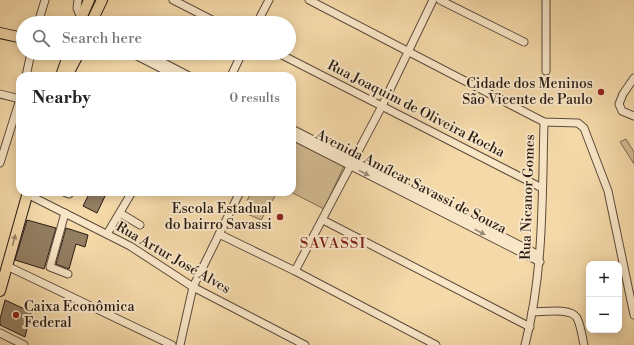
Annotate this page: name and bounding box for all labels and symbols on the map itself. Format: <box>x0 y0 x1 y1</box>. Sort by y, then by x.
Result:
street label: Rua Joaquim de Oliveira Rocha <box>324 56 509 162</box>
place label: Cidade dos Meninos São Vicente de Paulo <box>462 75 593 109</box>
marker: Cidade dos Meninos São Vicente de Paulo <box>596 87 606 97</box>
street label: Avenida Amílcar Savassi de Souza <box>312 125 510 238</box>
street label: Rua Nicanor Gomes <box>517 134 539 260</box>
one-way arrow <box>358 170 370 176</box>
place label: Escola Estadual do bairro Savassi <box>165 200 272 234</box>
marker: Escola Estadual do bairro Savassi <box>275 212 285 222</box>
street label: Rua Artur José Alves <box>113 218 233 298</box>
one-way arrow <box>474 229 486 235</box>
one-way arrow <box>12 234 18 246</box>
district label: SAVASSI <box>300 234 366 253</box>
place label: Caixa Econômica Federal <box>24 298 135 332</box>
marker: Caixa Econômica Federal <box>11 310 21 320</box>

